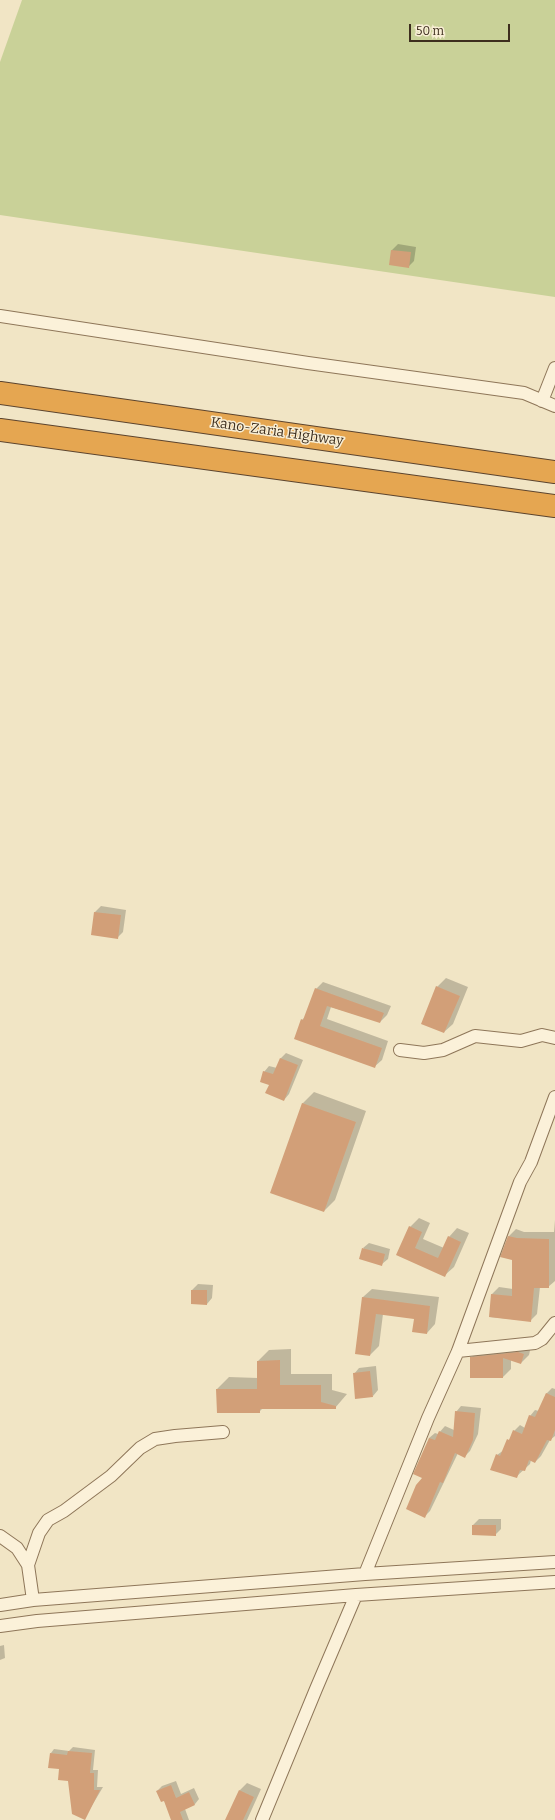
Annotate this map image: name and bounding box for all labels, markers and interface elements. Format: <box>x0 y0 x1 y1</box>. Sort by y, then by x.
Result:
scale bar <box>411 16 512 42</box>
text: 50 m <box>416 24 444 38</box>
street label: Kano-Zaria Highway <box>210 414 344 450</box>

